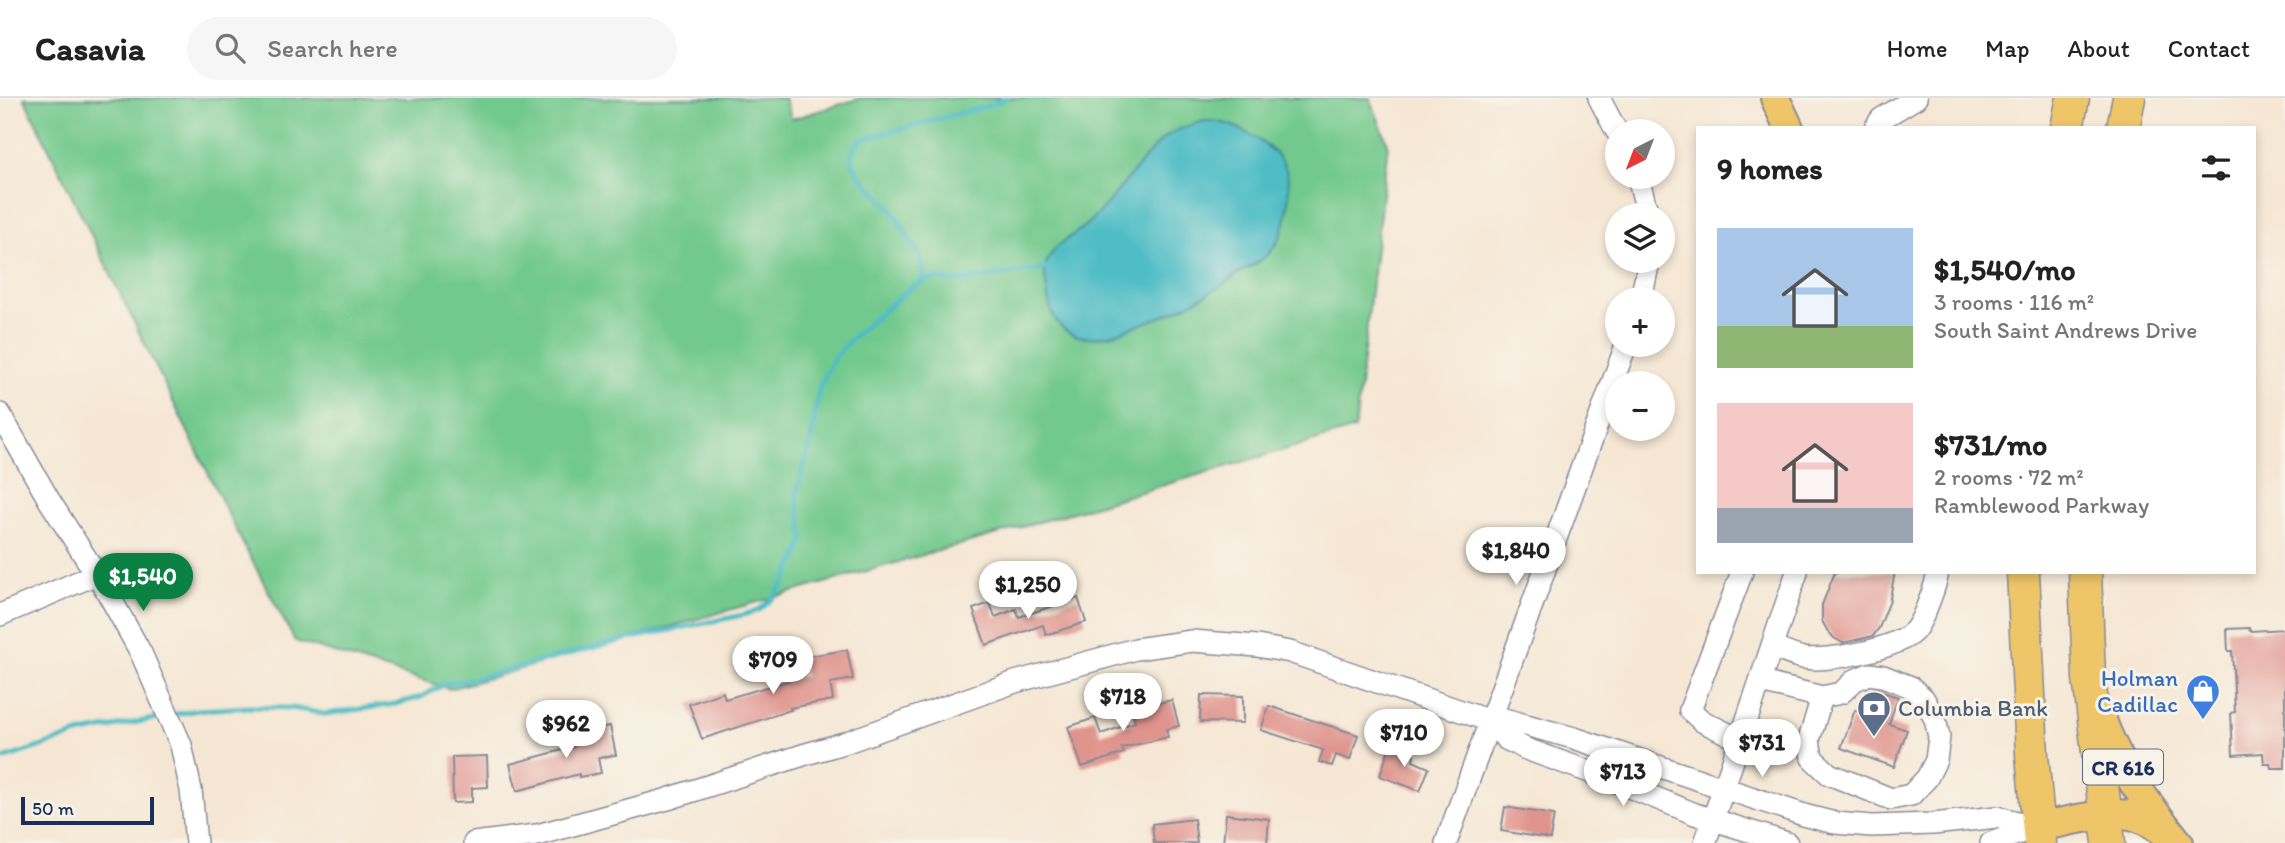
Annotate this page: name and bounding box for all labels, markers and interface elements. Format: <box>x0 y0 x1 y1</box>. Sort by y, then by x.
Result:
search box <box>187 17 677 80</box>
text: Casavia <box>35 29 145 68</box>
icon: search <box>211 29 249 67</box>
text: Search here <box>267 32 398 64</box>
text: Home <box>1887 34 1947 63</box>
text: Map <box>1985 34 2029 63</box>
text: About <box>2067 34 2130 63</box>
text: Contact <box>2168 34 2250 63</box>
north arrow <box>1605 119 1675 189</box>
map controls <box>1605 119 1675 441</box>
icon: filters <box>2197 149 2235 187</box>
text: 9 homes <box>1717 150 1823 187</box>
button: layers <box>1605 203 1675 273</box>
text: $1,540/mo <box>1934 251 2076 288</box>
icon: home <box>1773 256 1857 340</box>
button: + <box>1605 287 1675 357</box>
text: 3 rooms · 116 m² <box>1934 288 2094 316</box>
text: South Saint Andrews Drive <box>1934 316 2197 344</box>
button: − <box>1605 371 1675 441</box>
text: $731/mo <box>1934 426 2047 463</box>
icon: home <box>1773 431 1857 515</box>
text: 2 rooms · 72 m² <box>1934 463 2084 491</box>
text: Ramblewood Parkway <box>1934 491 2149 519</box>
pin: $1,840 <box>1459 528 1573 587</box>
text: $1,840 <box>1482 536 1550 564</box>
pin: $1,540 <box>86 554 200 613</box>
pin: $1,250 <box>971 561 1085 621</box>
text: $1,540 <box>109 562 177 590</box>
text: $1,250 <box>995 570 1061 598</box>
pin: $709 <box>732 636 814 696</box>
text: $709 <box>748 645 798 673</box>
place label: Holman Cadillac <box>2097 664 2178 718</box>
shop icon: Holman Cadillac <box>2184 672 2222 721</box>
pin: $718 <box>1082 674 1164 733</box>
text: $718 <box>1100 682 1146 710</box>
bank icon: Columbia Bank <box>1855 689 1893 738</box>
place label: Columbia Bank <box>1898 694 2048 722</box>
pin: $962 <box>525 700 607 760</box>
text: $962 <box>542 709 590 737</box>
pin: $710 <box>1363 710 1445 769</box>
text: $710 <box>1380 718 1428 746</box>
pin: $731 <box>1721 720 1803 779</box>
text: $731 <box>1739 728 1785 756</box>
pin: $713 <box>1582 748 1664 808</box>
road number: CR 616 <box>2083 750 2163 784</box>
text: $713 <box>1600 757 1646 785</box>
scale bar <box>21 794 154 826</box>
text: 50 m <box>32 797 74 820</box>

